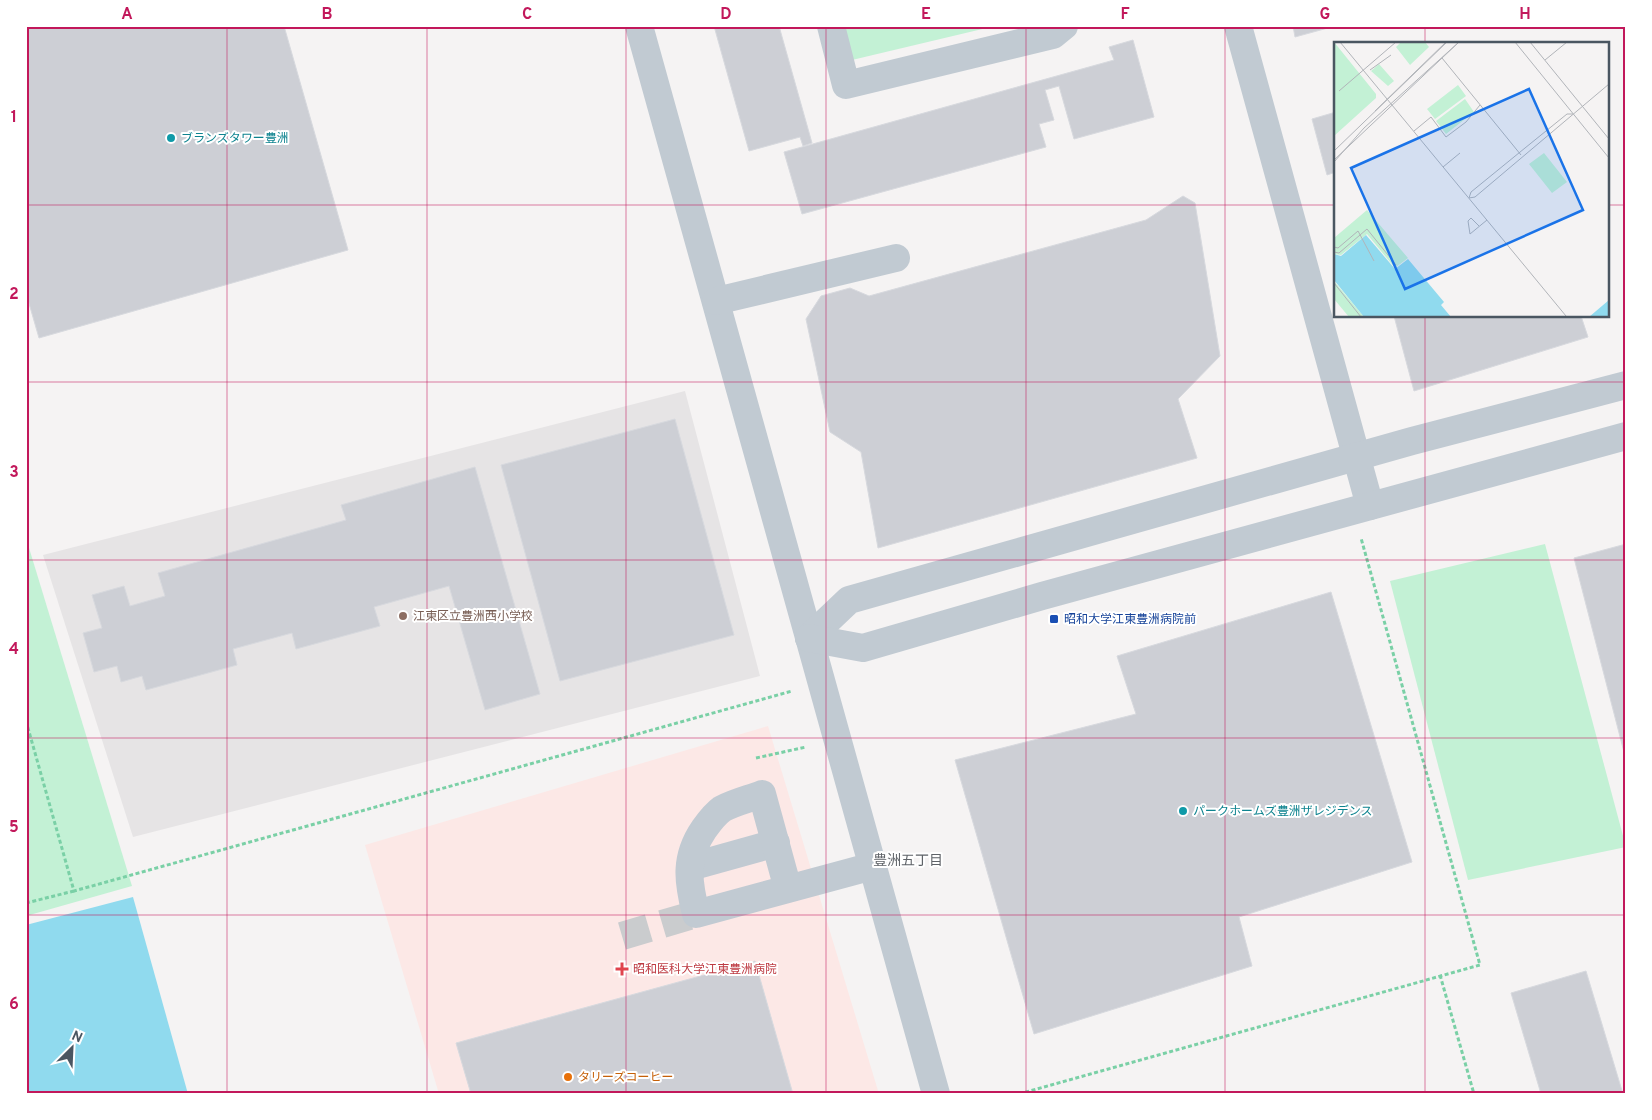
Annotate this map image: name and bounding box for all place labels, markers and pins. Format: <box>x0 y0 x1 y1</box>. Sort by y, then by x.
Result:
place label: ブランズタワー豊洲 <box>181 131 289 147</box>
marker: ブランズタワー豊洲 <box>165 132 177 144</box>
place label: 江東区立豊洲西小学校 <box>413 609 533 625</box>
marker: 江東区立豊洲西小学校 <box>397 610 409 622</box>
place label: 昭和大学江東豊洲病院前 <box>1064 612 1196 628</box>
marker: 昭和大学江東豊洲病院前 <box>1048 613 1060 625</box>
place label: パークホームズ豊洲ザレジデンス <box>1193 804 1372 820</box>
marker: パークホームズ豊洲ザレジデンス <box>1177 805 1189 817</box>
marker: 昭和医科大学江東豊洲病院 <box>615 962 629 976</box>
place label: 昭和医科大学江東豊洲病院 <box>633 962 777 978</box>
place label: タリーズコーヒー <box>578 1070 673 1086</box>
marker: タリーズコーヒー <box>562 1071 574 1083</box>

